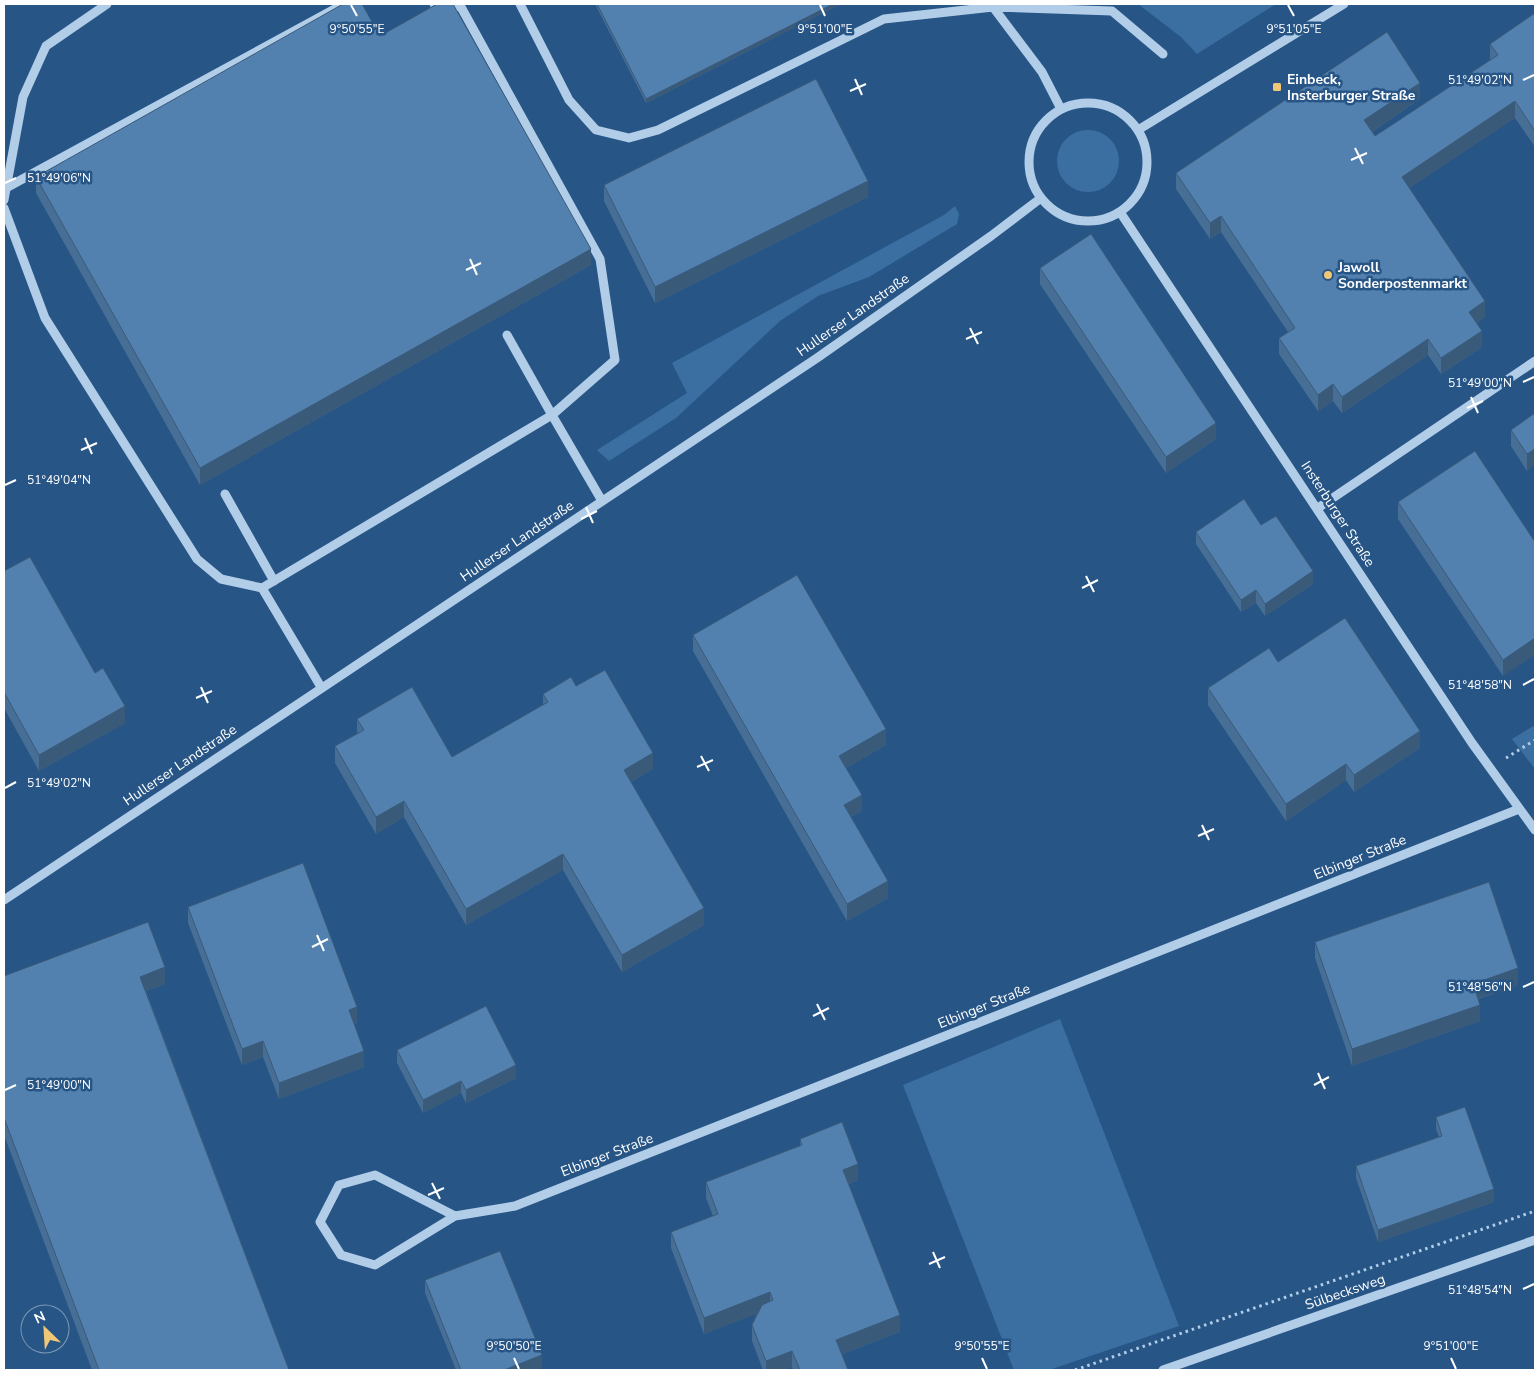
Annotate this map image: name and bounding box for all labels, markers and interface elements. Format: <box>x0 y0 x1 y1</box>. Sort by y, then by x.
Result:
text: 9°50'55"E <box>330 21 384 37</box>
text: 9°51'00"E <box>798 21 852 37</box>
text: 9°51'05"E <box>1267 21 1321 37</box>
place label: Einbeck, Insterburger Straße <box>1287 70 1416 105</box>
text: 51°49'02"N <box>1448 72 1512 88</box>
marker: Einbeck, Insterburger Straße <box>1271 81 1283 93</box>
text: 51°49'06"N <box>27 170 91 186</box>
place label: Jawoll Sonderpostenmarkt <box>1337 258 1468 293</box>
street label: Hullerser Landstraße <box>793 269 913 361</box>
marker: Jawoll Sonderpostenmarkt <box>1322 269 1334 281</box>
text: 51°49'00"N <box>1448 375 1512 391</box>
street label: Insterburger Straße <box>1297 457 1379 571</box>
text: 51°49'04"N <box>27 472 91 488</box>
street label: Hullerser Landstraße <box>457 496 577 586</box>
text: 51°48'58"N <box>1448 677 1512 693</box>
street label: Hullerser Landstraße <box>120 720 240 810</box>
text: 51°49'02"N <box>27 775 91 791</box>
street label: Elbinger Straße <box>1311 830 1409 884</box>
street label: Elbinger Straße <box>935 979 1033 1033</box>
text: 51°48'56"N <box>1448 979 1512 995</box>
text: 51°49'00"N <box>27 1077 91 1093</box>
street label: Elbinger Straße <box>558 1129 656 1181</box>
street label: Sülbecksweg <box>1302 1269 1388 1315</box>
text: 51°48'54"N <box>1448 1282 1512 1298</box>
north arrow <box>20 1304 70 1354</box>
text: N <box>31 1307 48 1328</box>
text: 9°50'50"E <box>487 1338 541 1354</box>
text: 9°50'55"E <box>955 1338 1009 1354</box>
text: 9°51'00"E <box>1424 1338 1478 1354</box>

